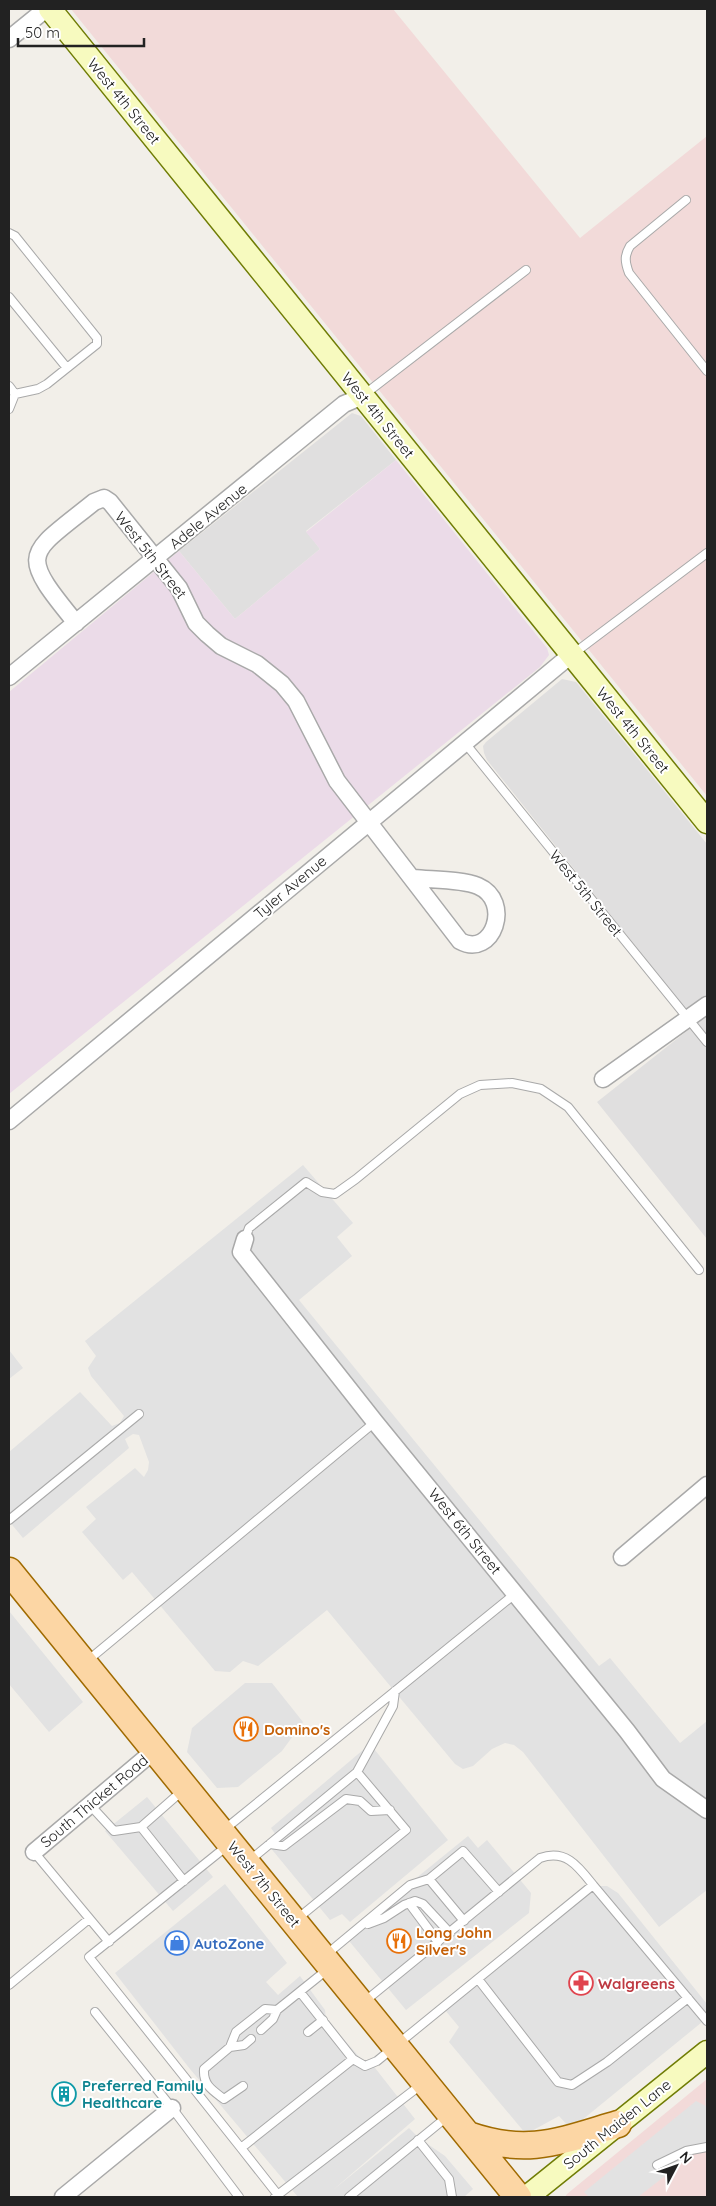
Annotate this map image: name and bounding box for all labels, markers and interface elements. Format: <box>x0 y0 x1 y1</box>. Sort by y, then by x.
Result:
scale bar <box>18 15 144 47</box>
text: 50 m <box>25 23 60 42</box>
street label: West 4th Street <box>83 54 165 148</box>
street label: West 4th Street <box>337 368 419 462</box>
street label: Adele Avenue <box>165 479 251 553</box>
street label: West 5th Street <box>111 507 191 603</box>
street label: West 4th Street <box>592 683 674 777</box>
street label: West 5th Street <box>545 846 627 940</box>
street label: Tyler Avenue <box>250 851 330 923</box>
street label: West 6th Street <box>424 1484 506 1578</box>
restaurant icon: Domino's <box>233 1716 259 1742</box>
place label: Domino's <box>264 1720 330 1739</box>
street label: South Thicket Road <box>36 1750 152 1852</box>
street label: West 7th Street <box>223 1837 305 1931</box>
place label: Long John Silver's <box>416 1923 492 1959</box>
restaurant icon: Long John Silver's <box>386 1928 412 1954</box>
shop icon: AutoZone <box>164 1930 190 1956</box>
place label: AutoZone <box>194 1934 264 1953</box>
pharmacy icon: Walgreens <box>568 1970 594 1996</box>
place label: Walgreens <box>598 1974 675 1993</box>
street label: South Maiden Lane <box>559 2075 675 2173</box>
place label: Preferred Family Healthcare <box>82 2076 204 2112</box>
building icon: Preferred Family Healthcare <box>51 2081 77 2107</box>
north arrow <box>651 2141 701 2191</box>
text: N <box>676 2148 696 2167</box>

